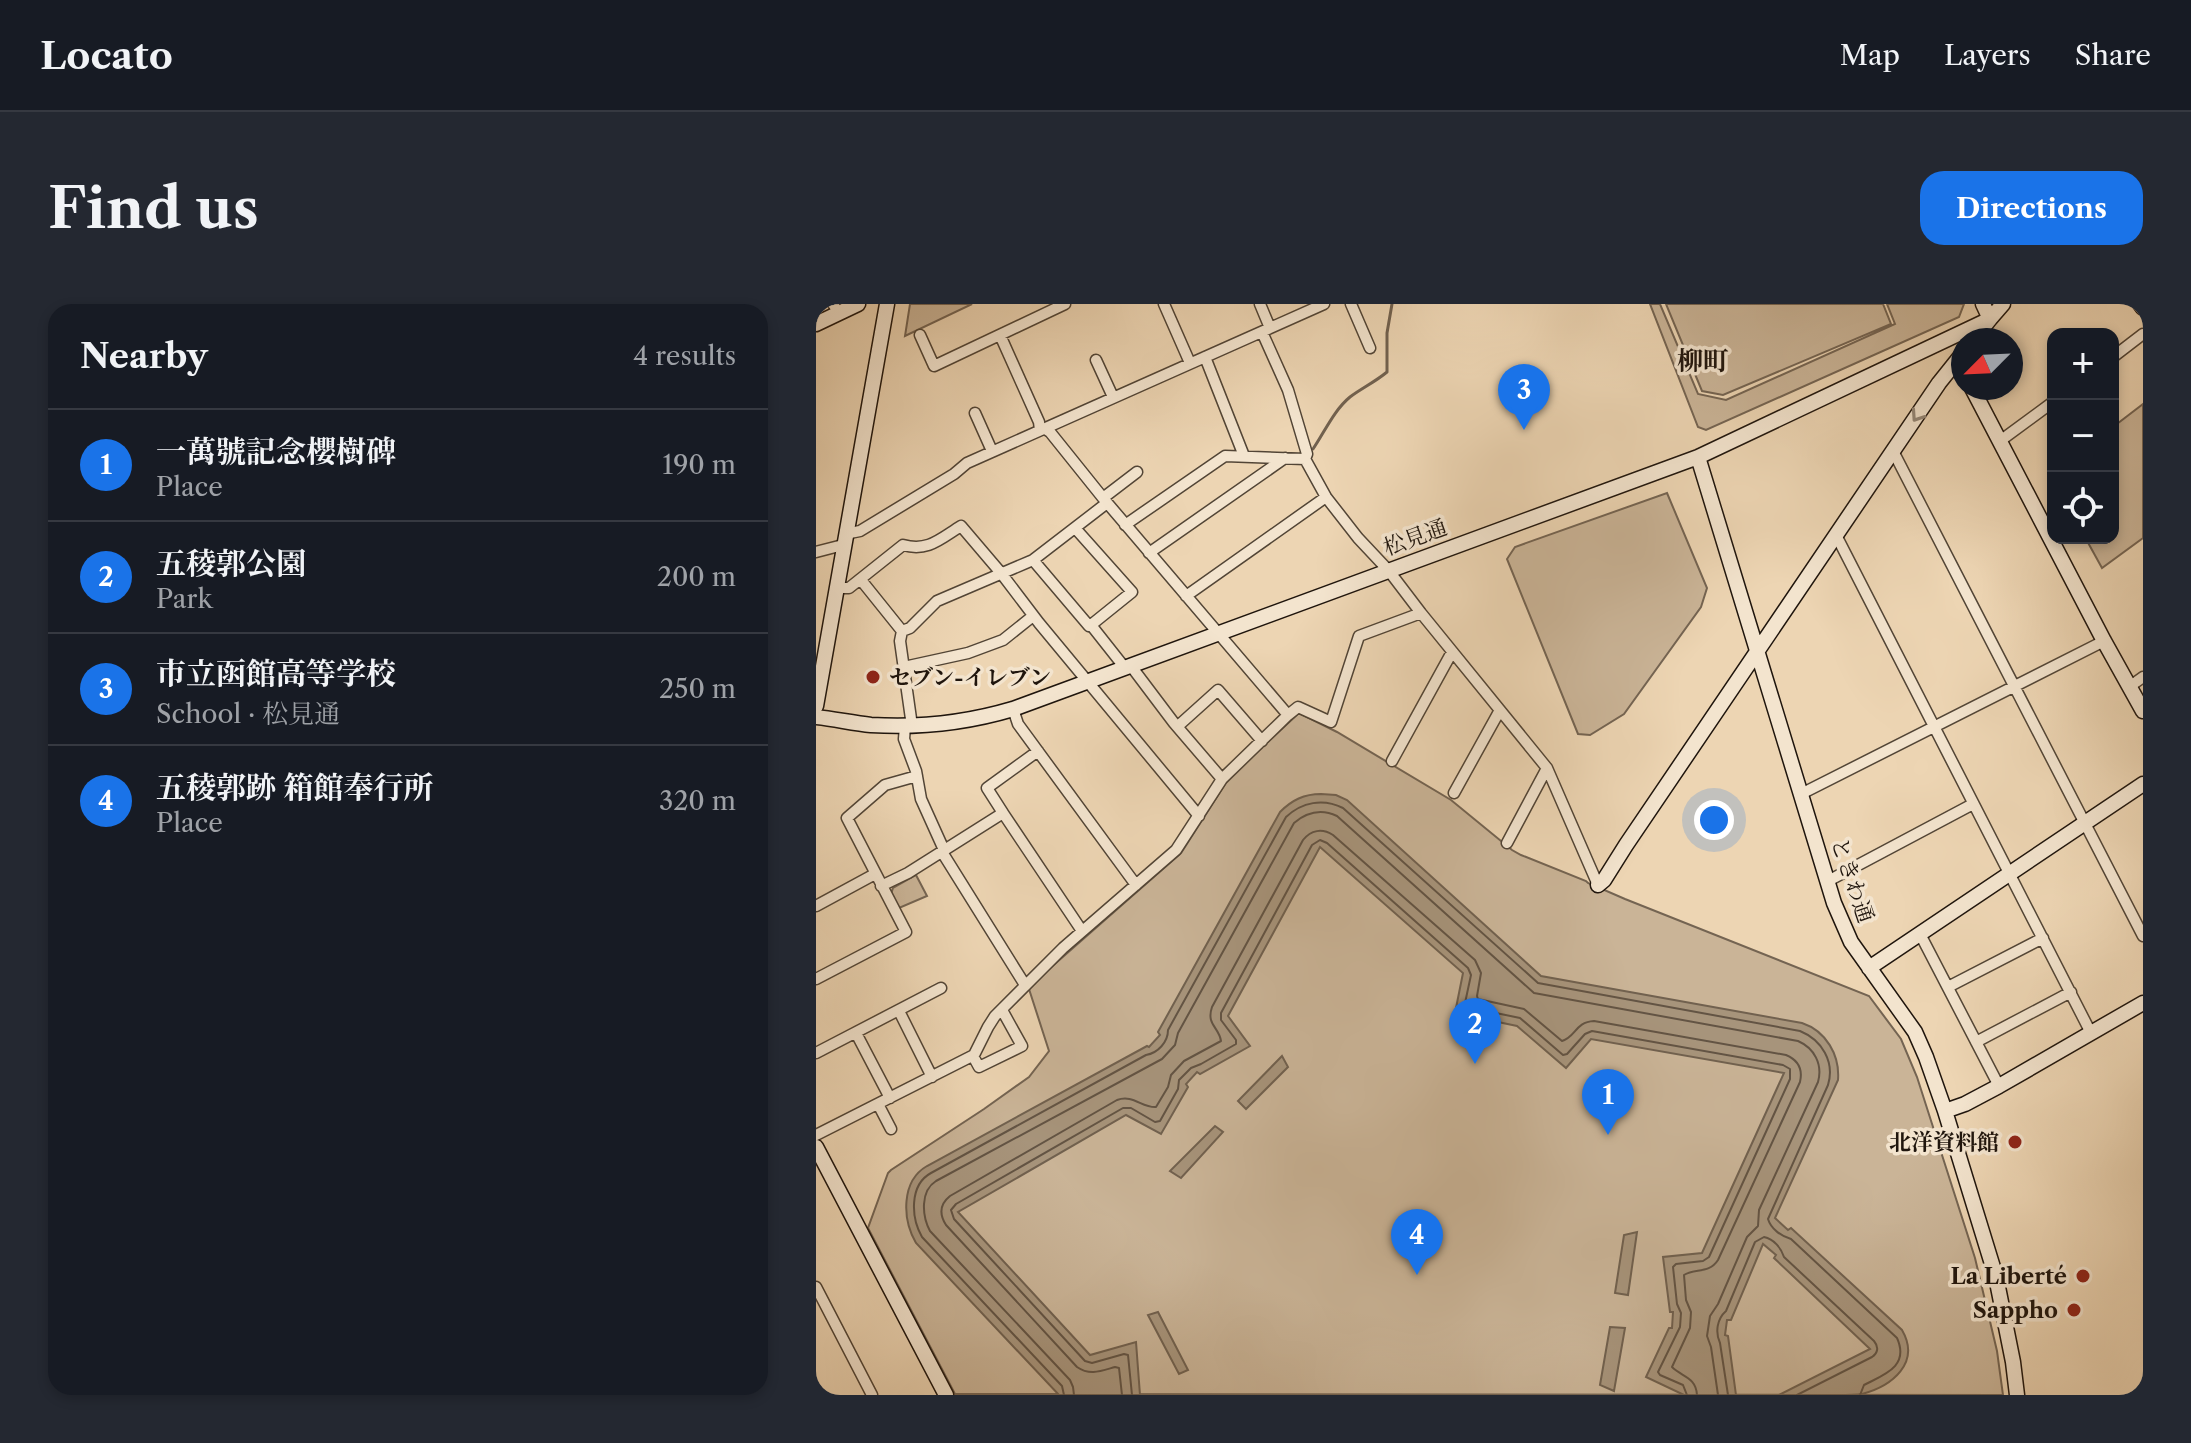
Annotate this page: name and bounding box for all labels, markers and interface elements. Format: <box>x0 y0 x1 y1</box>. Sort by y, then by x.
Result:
text: Locato <box>40 32 173 79</box>
text: Map <box>1840 38 1900 72</box>
text: Layers <box>1944 38 2031 72</box>
text: Share <box>2075 38 2151 72</box>
button: Directions <box>1920 171 2143 245</box>
text: Find us <box>48 174 259 243</box>
north arrow <box>1951 328 2023 400</box>
map controls <box>2047 328 2119 544</box>
button: + <box>2047 328 2119 400</box>
text: Nearby <box>80 335 208 377</box>
text: 4 results <box>633 340 736 372</box>
district label: 柳町 <box>1677 345 1729 377</box>
pin: 3 <box>1498 364 1550 430</box>
button: − <box>2047 400 2119 472</box>
one-way arrow <box>1912 408 1927 422</box>
text: 一萬號記念櫻樹碑 <box>156 433 396 470</box>
text: 1 <box>100 449 112 481</box>
text: 190 m <box>662 449 736 481</box>
text: Place <box>156 471 223 503</box>
button: locate <box>2047 472 2119 544</box>
street label: 松見通 <box>1380 513 1451 561</box>
text: 五稜郭公園 <box>156 545 306 582</box>
text: 2 <box>98 561 114 593</box>
text: 200 m <box>657 561 736 593</box>
text: Park <box>156 583 213 615</box>
text: 市立函館高等学校 <box>156 655 396 692</box>
place label: セブン-イレブン <box>889 664 1051 691</box>
marker: セブン-イレブン <box>864 668 882 686</box>
text: 3 <box>99 673 113 705</box>
text: 250 m <box>659 673 736 705</box>
text: School · 松見通 <box>156 698 340 730</box>
text: 五稜郭跡 箱館奉行所 <box>156 769 434 806</box>
text: 4 <box>98 785 114 817</box>
text: 320 m <box>659 785 736 817</box>
your location <box>1694 800 1734 840</box>
text: Place <box>156 807 223 839</box>
street label: ときわ通 <box>1825 834 1880 926</box>
pin: 2 <box>1449 998 1501 1064</box>
pin: 1 <box>1582 1069 1634 1135</box>
place label: 北洋資料館 <box>1889 1129 1999 1156</box>
marker: 北洋資料館 <box>2006 1133 2024 1151</box>
pin: 4 <box>1391 1209 1443 1275</box>
place label: La Liberté <box>1951 1263 2067 1290</box>
marker: La Liberté <box>2074 1267 2092 1285</box>
place label: Sappho <box>1973 1297 2058 1324</box>
marker: Sappho <box>2065 1301 2083 1319</box>

